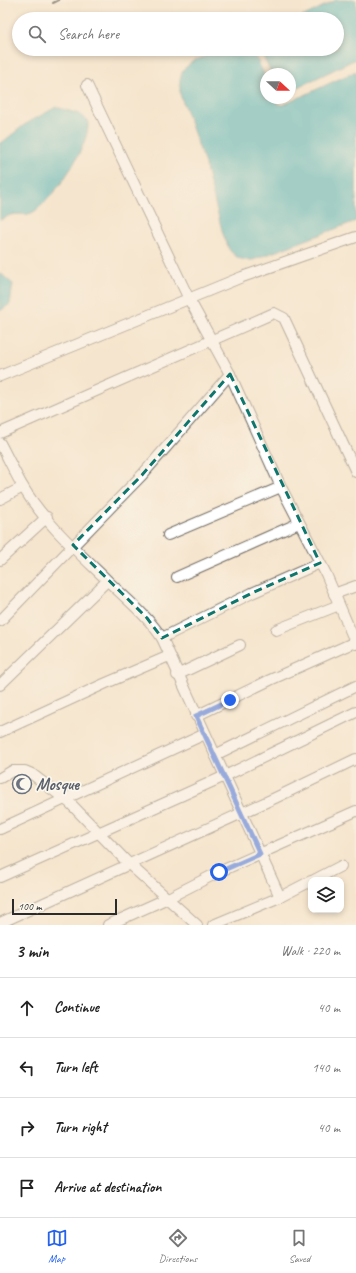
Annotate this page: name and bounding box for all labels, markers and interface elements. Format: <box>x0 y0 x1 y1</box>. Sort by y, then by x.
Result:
search box <box>12 12 344 56</box>
icon: search <box>26 23 48 45</box>
text: Search here <box>58 25 119 44</box>
north arrow <box>260 68 296 104</box>
route end <box>221 691 239 709</box>
mosque icon: Mosque <box>11 773 33 795</box>
place label: Mosque <box>36 774 80 795</box>
route start <box>210 863 228 881</box>
map controls <box>308 877 344 913</box>
button: layers <box>308 877 344 913</box>
scale bar <box>12 897 117 916</box>
text: 100 m <box>18 899 42 913</box>
text: 3 min <box>16 941 49 962</box>
text: Walk · 220 m <box>281 943 340 959</box>
icon: ahead <box>16 997 38 1019</box>
text: Continue <box>54 998 99 1017</box>
text: 40 m <box>318 1000 340 1016</box>
icon: left <box>16 1057 38 1079</box>
text: Turn left <box>54 1058 97 1077</box>
text: 140 m <box>312 1060 340 1076</box>
icon: right <box>16 1117 38 1139</box>
text: Turn right <box>54 1118 107 1137</box>
text: 40 m <box>318 1120 340 1136</box>
icon: arrive <box>16 1177 38 1199</box>
text: Arrive at destination <box>54 1178 161 1197</box>
tab: Map <box>46 1227 68 1265</box>
tab: Directions <box>159 1227 197 1265</box>
tab: Saved <box>288 1227 310 1265</box>

